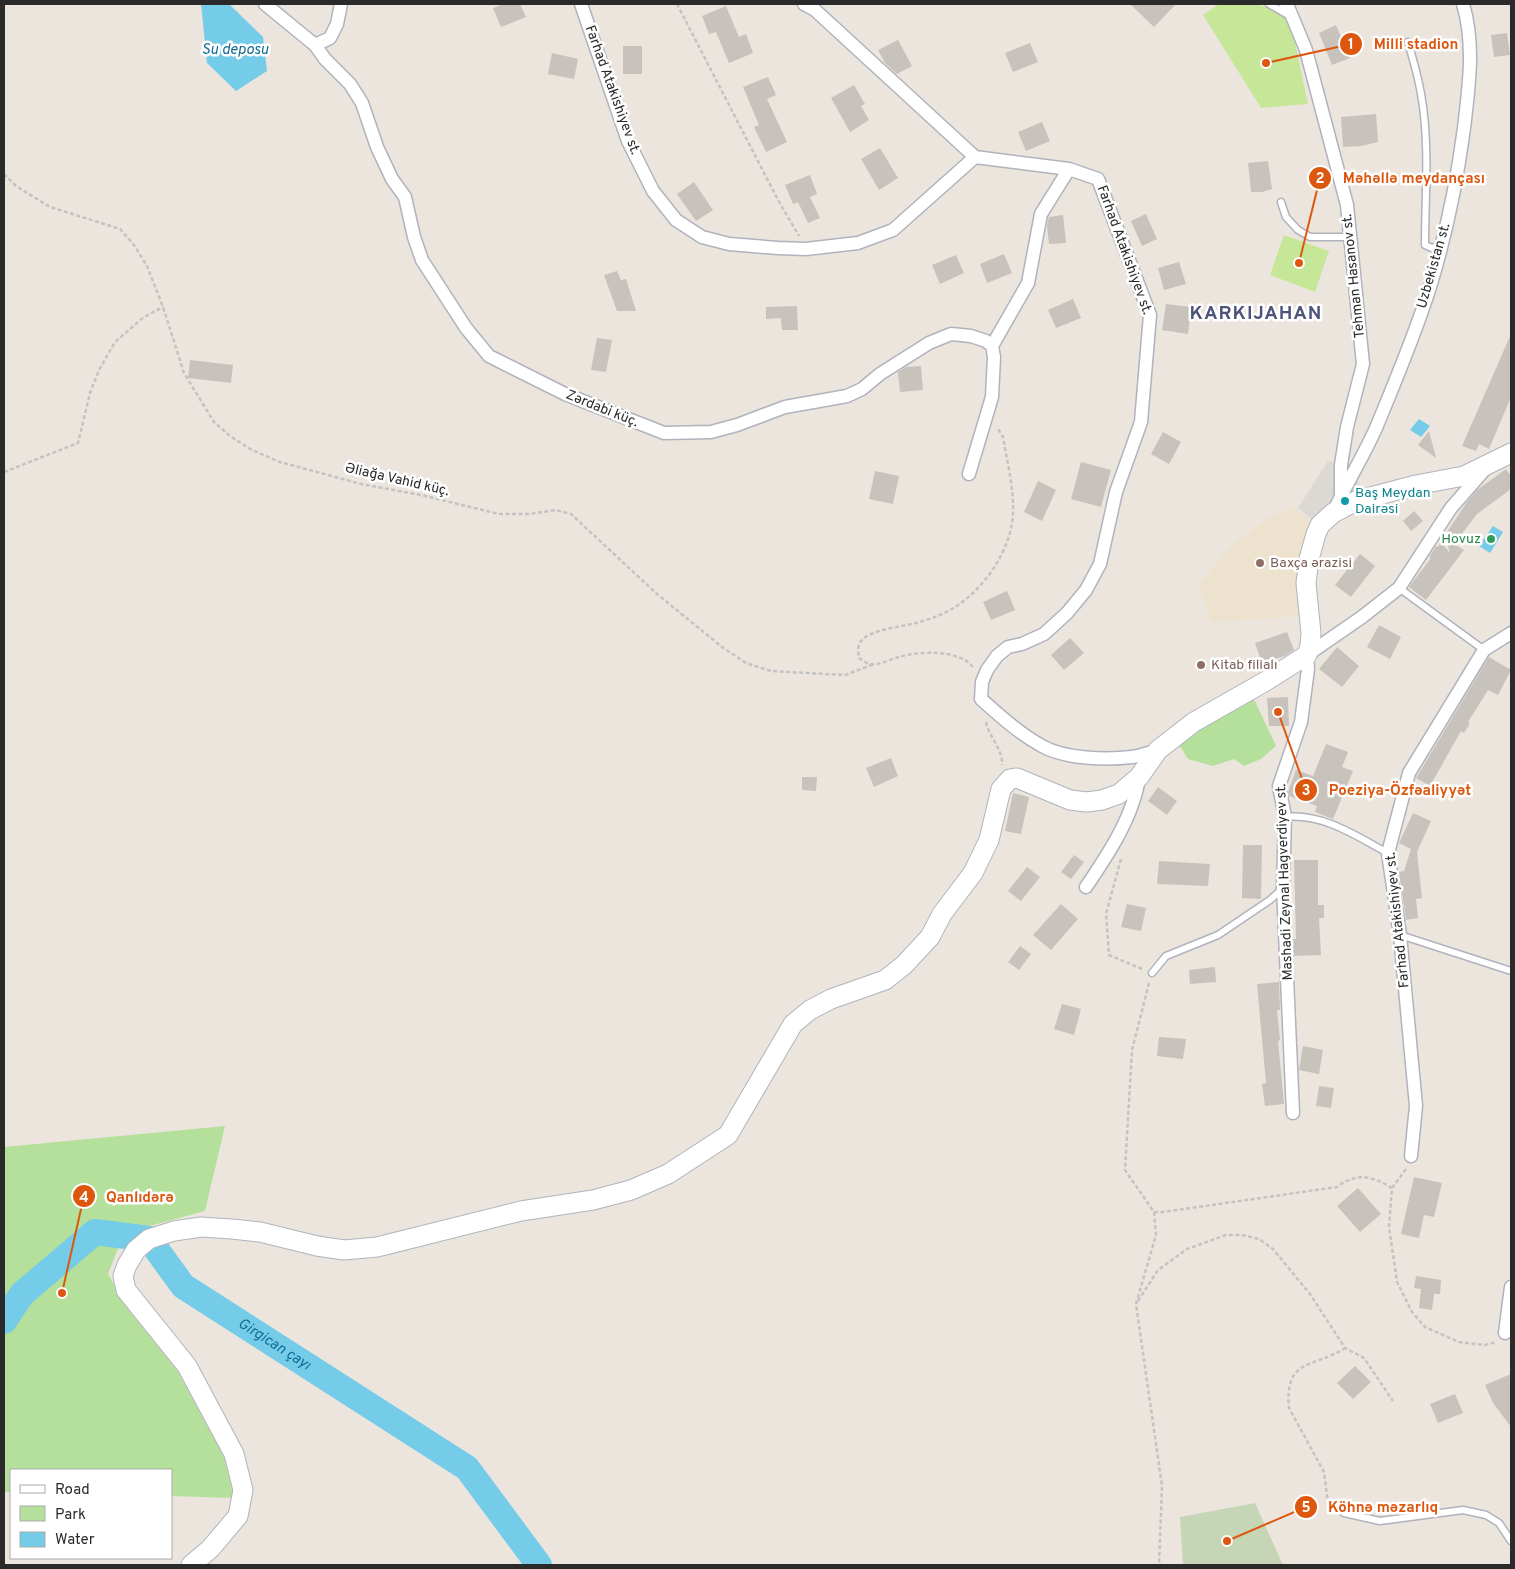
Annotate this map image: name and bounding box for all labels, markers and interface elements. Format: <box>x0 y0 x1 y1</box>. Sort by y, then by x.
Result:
street label: Farhad Atakishiyev st. <box>581 23 643 157</box>
callout: Milli stadion <box>1339 29 1468 59</box>
text: 1 <box>1348 36 1354 55</box>
text: Milli stadion <box>1374 36 1458 55</box>
water label: Su deposu <box>201 41 269 60</box>
callout: Məhəllə meydançası <box>1308 163 1495 193</box>
text: 2 <box>1315 170 1325 189</box>
text: Məhəllə meydançası <box>1343 170 1485 189</box>
street label: Farhad Atakishiyev st. <box>1093 183 1155 317</box>
street label: Tehman Hasanov st. <box>1339 213 1369 339</box>
street label: Uzbekistan st. <box>1414 221 1454 311</box>
district label: KARKIJAHAN <box>1190 302 1322 326</box>
street label: Zərdabi küç. <box>563 387 641 431</box>
street label: Əliağa Vahid küç. <box>343 460 451 500</box>
place label: Baş Meydan Dairəsi <box>1355 485 1431 518</box>
marker: Baş Meydan Dairəsi <box>1339 495 1351 507</box>
place label: Hovuz <box>1441 531 1481 548</box>
marker: Hovuz <box>1485 533 1497 545</box>
place label: Baxça ərazisi <box>1270 555 1352 572</box>
marker: Baxça ərazisi <box>1254 557 1266 569</box>
place label: Kitab filialı <box>1211 657 1278 674</box>
marker: Kitab filialı <box>1195 659 1207 671</box>
callout: Poeziya-Özfəaliyyət <box>1294 775 1481 805</box>
text: Poeziya-Özfəaliyyət <box>1329 780 1471 801</box>
text: 3 <box>1302 782 1311 801</box>
street label: Mashadi Zeynal Hagverdiyev st. <box>1273 783 1297 981</box>
street label: Farhad Atakishiyev st. <box>1382 851 1414 989</box>
callout: Qanlıdərə <box>71 1181 184 1211</box>
text: 4 <box>79 1189 89 1208</box>
text: Qanlıdərə <box>106 1189 174 1208</box>
water label: Girgican çayı <box>234 1314 315 1375</box>
legend <box>10 1469 172 1559</box>
text: Road <box>55 1481 90 1500</box>
callout: Köhnə məzarlıq <box>1293 1492 1448 1522</box>
text: 5 <box>1301 1499 1311 1518</box>
text: Köhnə məzarlıq <box>1328 1499 1438 1518</box>
text: Park <box>55 1506 86 1525</box>
text: Water <box>55 1531 95 1550</box>

